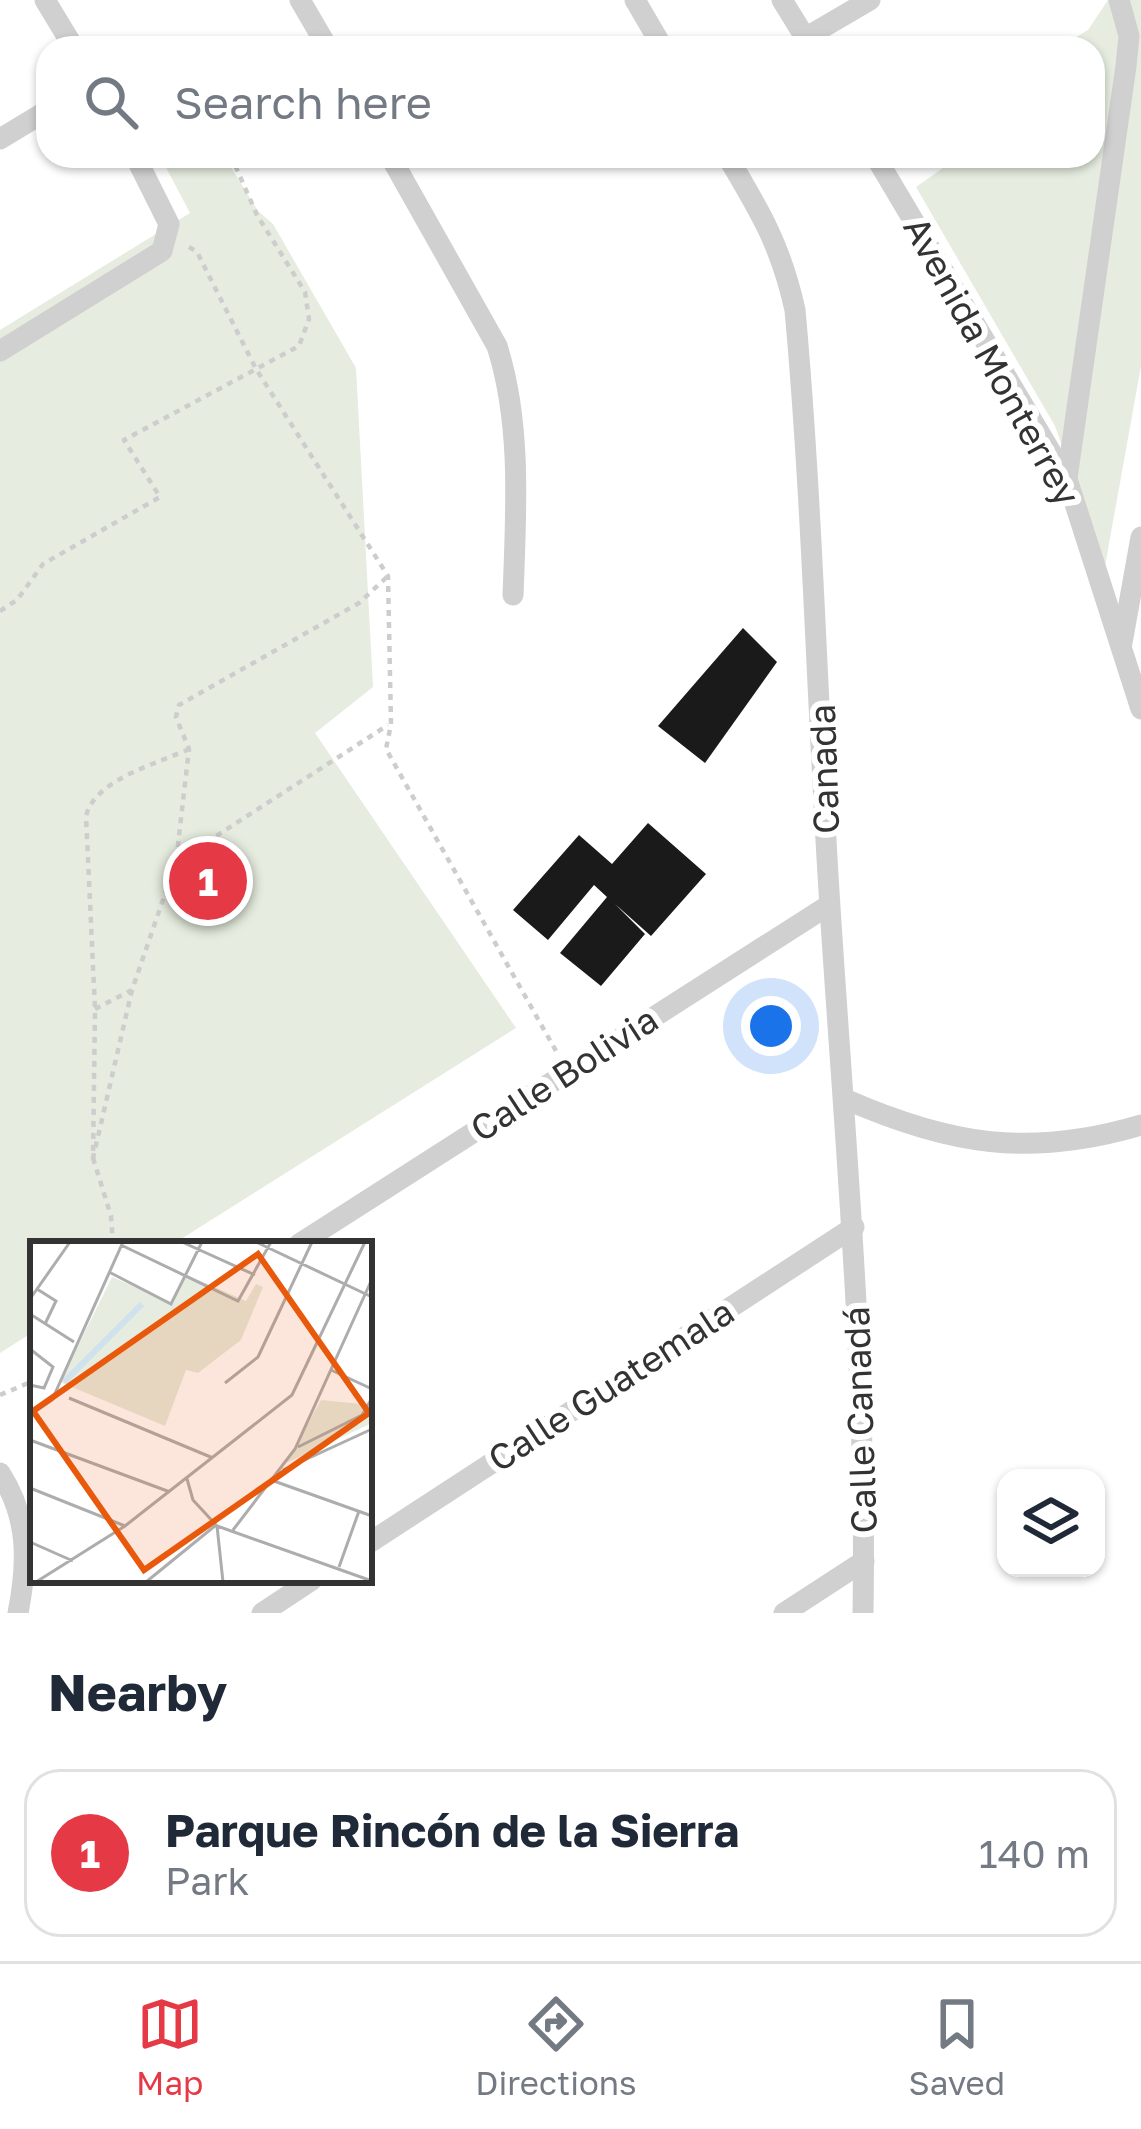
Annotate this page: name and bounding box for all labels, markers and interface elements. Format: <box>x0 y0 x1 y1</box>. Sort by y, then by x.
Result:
search box <box>36 36 1105 168</box>
icon: search <box>78 69 144 135</box>
text: Search here <box>174 75 432 129</box>
street label: Avenida Monterrey <box>895 209 1090 513</box>
street label: Canada <box>800 703 847 835</box>
pin: 1 <box>169 836 247 926</box>
your location <box>741 996 801 1056</box>
street label: Calle Bolivia <box>462 997 665 1150</box>
inset map <box>30 1241 372 1583</box>
street label: Calle Guatemala <box>480 1289 741 1480</box>
street label: Calle Canadá <box>834 1306 885 1534</box>
map controls <box>997 1469 1105 1577</box>
button: layers <box>997 1469 1105 1577</box>
text: Nearby <box>48 1661 227 1722</box>
text: Parque Rincón de la Sierra <box>165 1803 739 1857</box>
text: 1 <box>80 1830 100 1877</box>
text: 140 m <box>979 1830 1090 1877</box>
text: Park <box>165 1857 249 1904</box>
tab: Map <box>136 1991 203 2102</box>
tab: Directions <box>475 1991 637 2102</box>
tab: Saved <box>909 1991 1005 2102</box>

